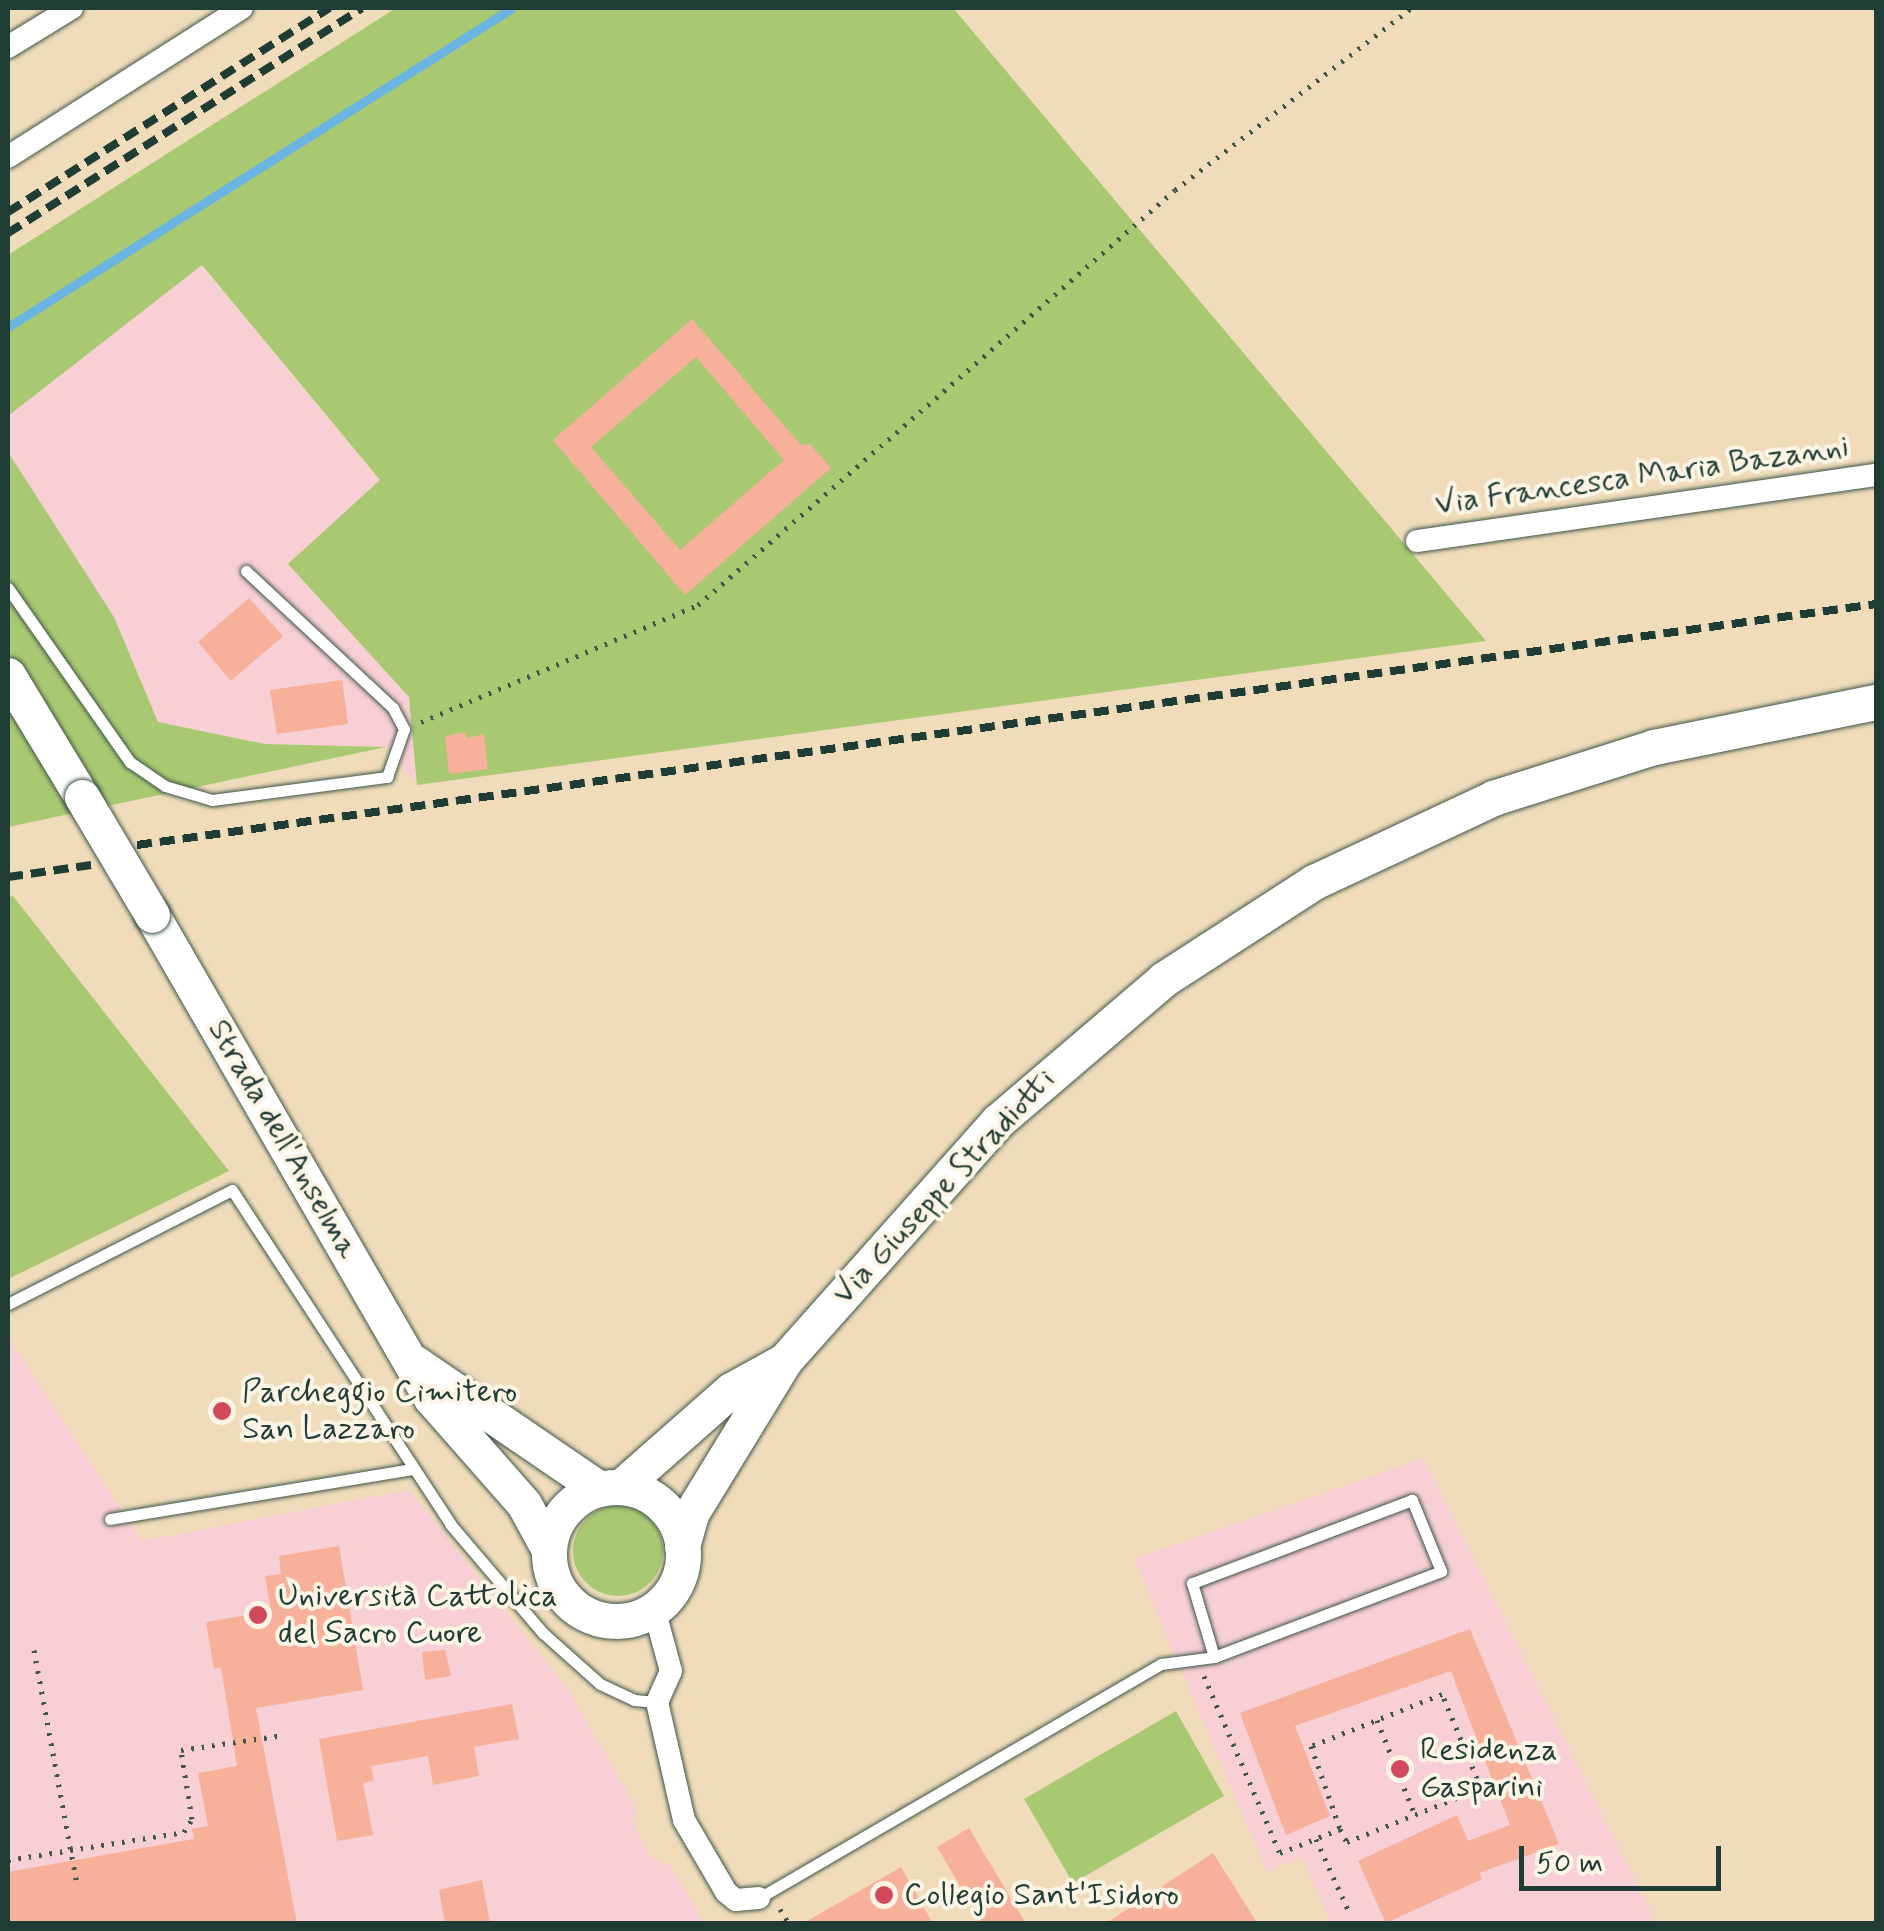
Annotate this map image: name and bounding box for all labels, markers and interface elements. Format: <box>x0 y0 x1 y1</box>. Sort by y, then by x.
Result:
street label: Via Francesca Maria Bazanni <box>1434 428 1850 524</box>
street label: Strada dell'Anselma <box>199 1013 367 1265</box>
street label: Via Giuseppe Stradiotti <box>826 1062 1062 1312</box>
place label: Parcheggio Cimitero San Lazzaro <box>242 1374 517 1449</box>
marker: Parcheggio Cimitero San Lazzaro <box>211 1400 233 1422</box>
place label: Università Cattolica del Sacro Cuore <box>278 1578 558 1653</box>
marker: Università Cattolica del Sacro Cuore <box>247 1604 269 1626</box>
place label: Residenza Gasparini <box>1420 1732 1558 1807</box>
marker: Residenza Gasparini <box>1389 1758 1411 1780</box>
scale bar <box>1524 1826 1726 1888</box>
text: 50 m <box>1536 1844 1603 1883</box>
place label: Collegio Sant'Isidoro <box>904 1876 1180 1914</box>
marker: Collegio Sant'Isidoro <box>873 1884 895 1906</box>

